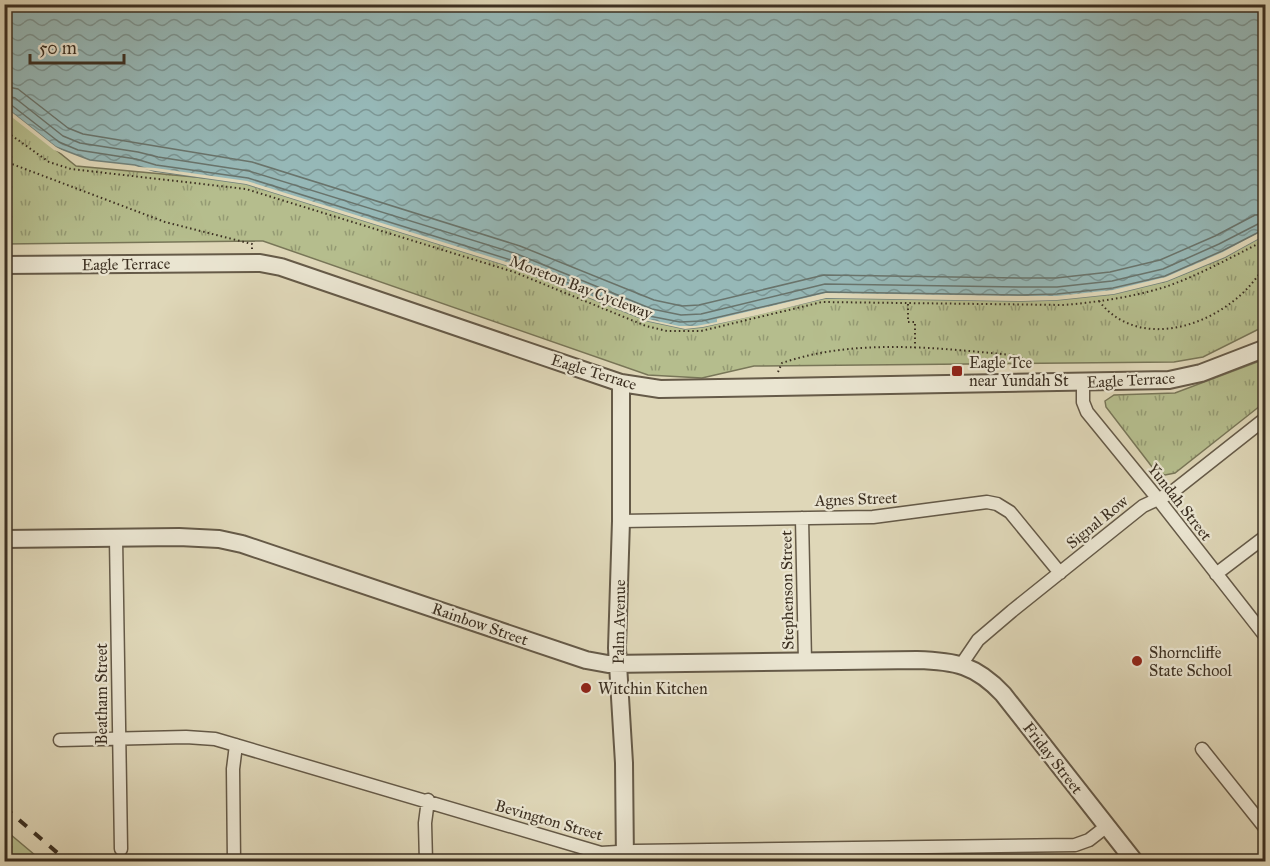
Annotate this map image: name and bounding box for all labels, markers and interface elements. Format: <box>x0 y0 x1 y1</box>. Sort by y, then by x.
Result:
scale bar <box>30 27 124 65</box>
text: 50 m <box>39 37 77 59</box>
street label: Moreton Bay Cycleway <box>507 251 656 323</box>
street label: Eagle Terrace <box>82 254 171 275</box>
street label: Eagle Terrace <box>549 350 639 395</box>
place label: Eagle Tce near Yundah St <box>969 353 1069 390</box>
marker: Eagle Tce near Yundah St <box>950 364 964 378</box>
street label: Eagle Terrace <box>1086 368 1176 393</box>
street label: Yundah Street <box>1144 459 1216 545</box>
street label: Agnes Street <box>813 488 898 511</box>
street label: Signal Row <box>1062 491 1133 553</box>
street label: Stephenson Street <box>776 530 798 650</box>
street label: Palm Avenue <box>609 579 629 665</box>
street label: Rainbow Street <box>429 599 531 649</box>
street label: Beatham Street <box>92 643 111 745</box>
place label: Shorncliffe State School <box>1149 643 1232 680</box>
marker: Shorncliffe State School <box>1130 654 1144 668</box>
place label: Witchin Kitchen <box>598 679 708 698</box>
marker: Witchin Kitchen <box>579 681 593 695</box>
street label: Friday Street <box>1019 718 1087 798</box>
street label: Bevington Street <box>493 796 605 846</box>

